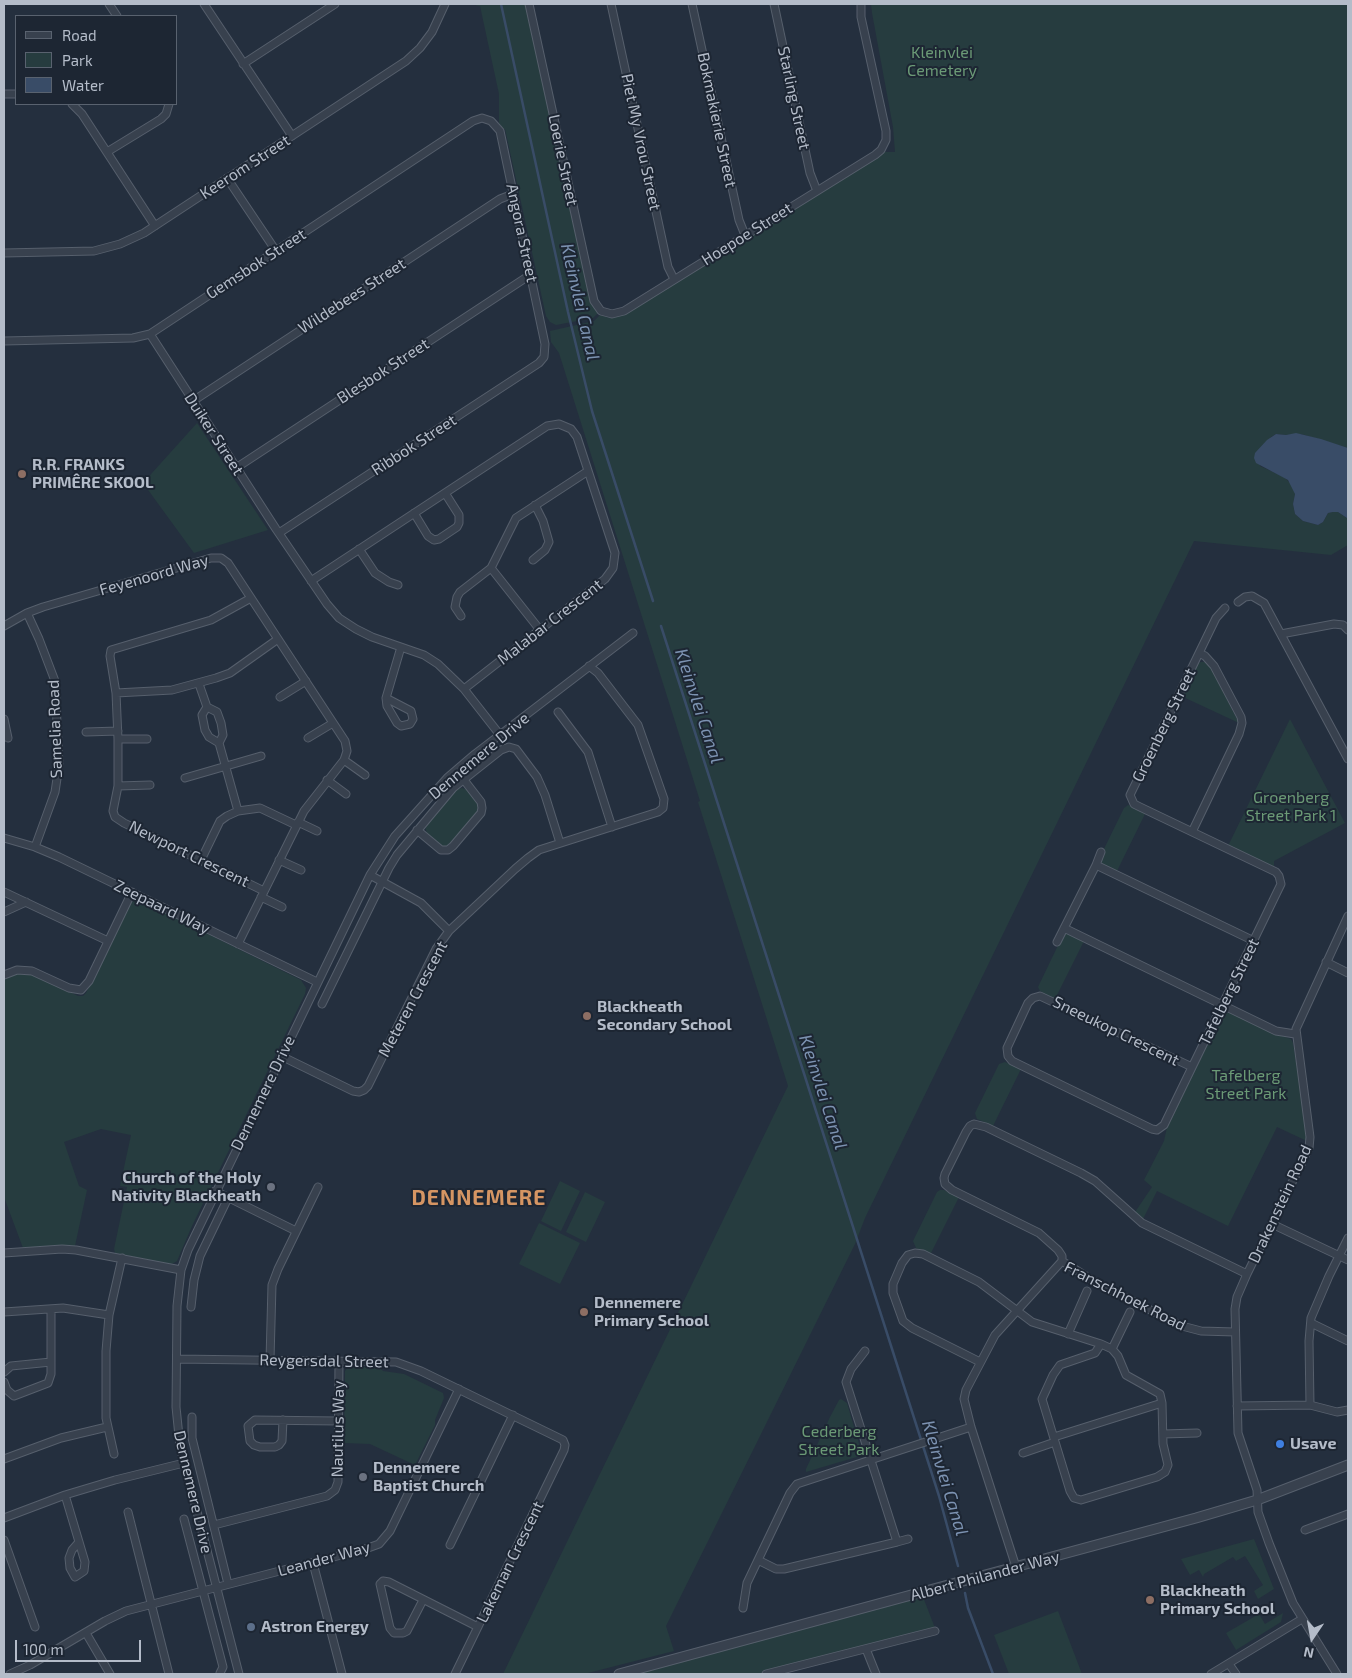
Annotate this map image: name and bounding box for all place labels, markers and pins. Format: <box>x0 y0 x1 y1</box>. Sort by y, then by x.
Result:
place label: R.R. FRANKS PRIMÊRE SKOOL <box>32 455 154 493</box>
marker: R.R. FRANKS PRIMÊRE SKOOL <box>16 468 28 480</box>
place label: Blackheath Secondary School <box>597 997 732 1035</box>
marker: Blackheath Secondary School <box>581 1010 593 1022</box>
place label: Church of the Holy Nativity Blackheath <box>111 1168 261 1206</box>
marker: Church of the Holy Nativity Blackheath <box>265 1181 277 1193</box>
place label: Dennemere Primary School <box>594 1293 709 1331</box>
marker: Dennemere Primary School <box>578 1306 590 1318</box>
place label: Usave <box>1290 1434 1336 1454</box>
marker: Usave <box>1274 1438 1286 1450</box>
place label: Dennemere Baptist Church <box>373 1458 484 1496</box>
marker: Dennemere Baptist Church <box>357 1471 369 1483</box>
place label: Blackheath Primary School <box>1160 1581 1275 1619</box>
marker: Blackheath Primary School <box>1144 1594 1156 1606</box>
place label: Astron Energy <box>261 1617 369 1637</box>
marker: Astron Energy <box>245 1621 257 1633</box>

